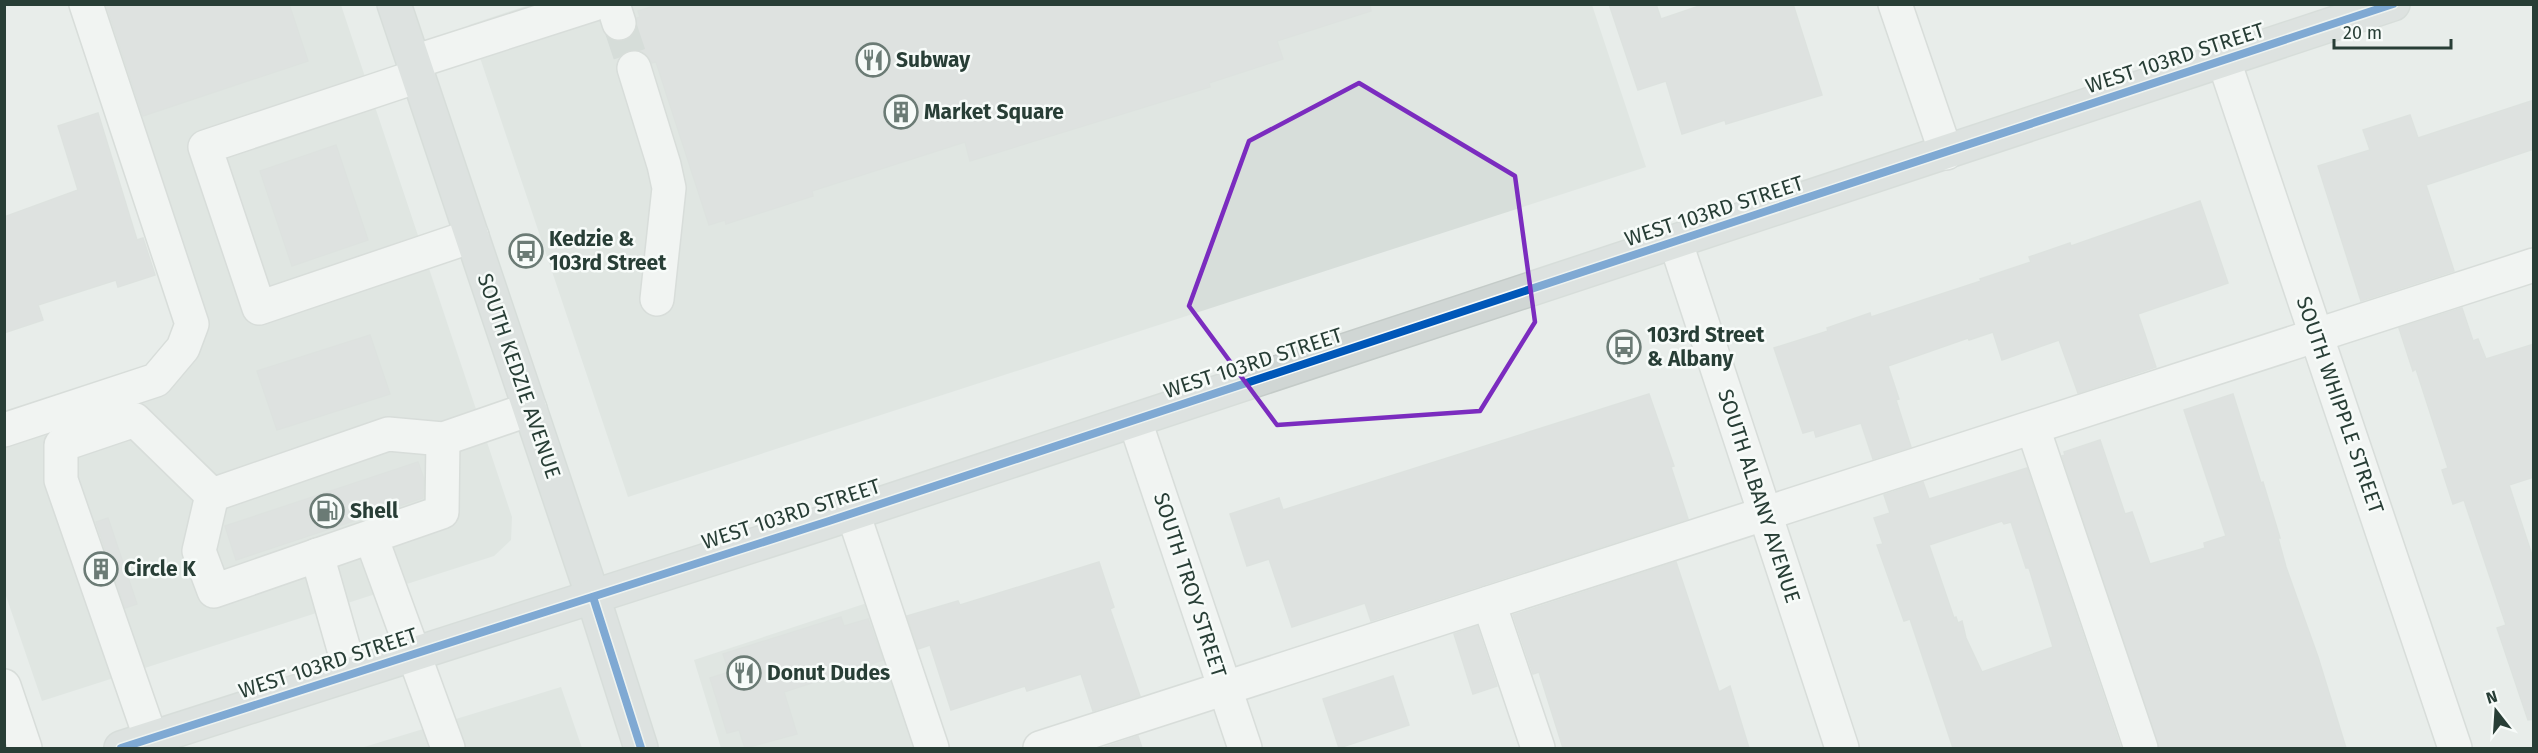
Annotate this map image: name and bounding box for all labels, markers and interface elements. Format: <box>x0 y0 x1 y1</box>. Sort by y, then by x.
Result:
scale bar <box>2334 12 2451 50</box>
street label: WEST 103RD STREET <box>2082 17 2268 99</box>
text: 20 m <box>2343 22 2382 44</box>
restaurant icon: Subway <box>855 42 891 78</box>
place label: Subway <box>896 47 970 73</box>
building icon: Market Square <box>883 94 919 130</box>
place label: Market Square <box>924 99 1064 125</box>
street label: WEST 103RD STREET <box>1621 170 1807 252</box>
place label: Kedzie & 103rd Street <box>549 226 667 276</box>
bus stop icon: Kedzie & 103rd Street <box>508 233 544 269</box>
street label: SOUTH KEDZIE AVENUE <box>472 270 566 482</box>
street label: SOUTH WHIPPLE STREET <box>2291 293 2389 517</box>
street label: WEST 103RD STREET <box>1160 322 1346 404</box>
place label: 103rd Street & Albany <box>1647 322 1765 372</box>
bus stop icon: 103rd Street & Albany <box>1606 329 1642 365</box>
street label: SOUTH ALBANY AVENUE <box>1712 386 1806 606</box>
street label: WEST 103RD STREET <box>698 473 884 555</box>
street label: SOUTH TROY STREET <box>1148 489 1232 681</box>
fuel station icon: Shell <box>309 493 345 529</box>
place label: Shell <box>350 498 399 524</box>
building icon: Circle K <box>83 551 119 587</box>
place label: Circle K <box>124 556 197 582</box>
street label: WEST 103RD STREET <box>235 622 421 704</box>
restaurant icon: Donut Dudes <box>726 655 762 691</box>
place label: Donut Dudes <box>767 660 890 686</box>
north arrow <box>2466 681 2526 741</box>
text: N <box>2484 686 2500 708</box>

